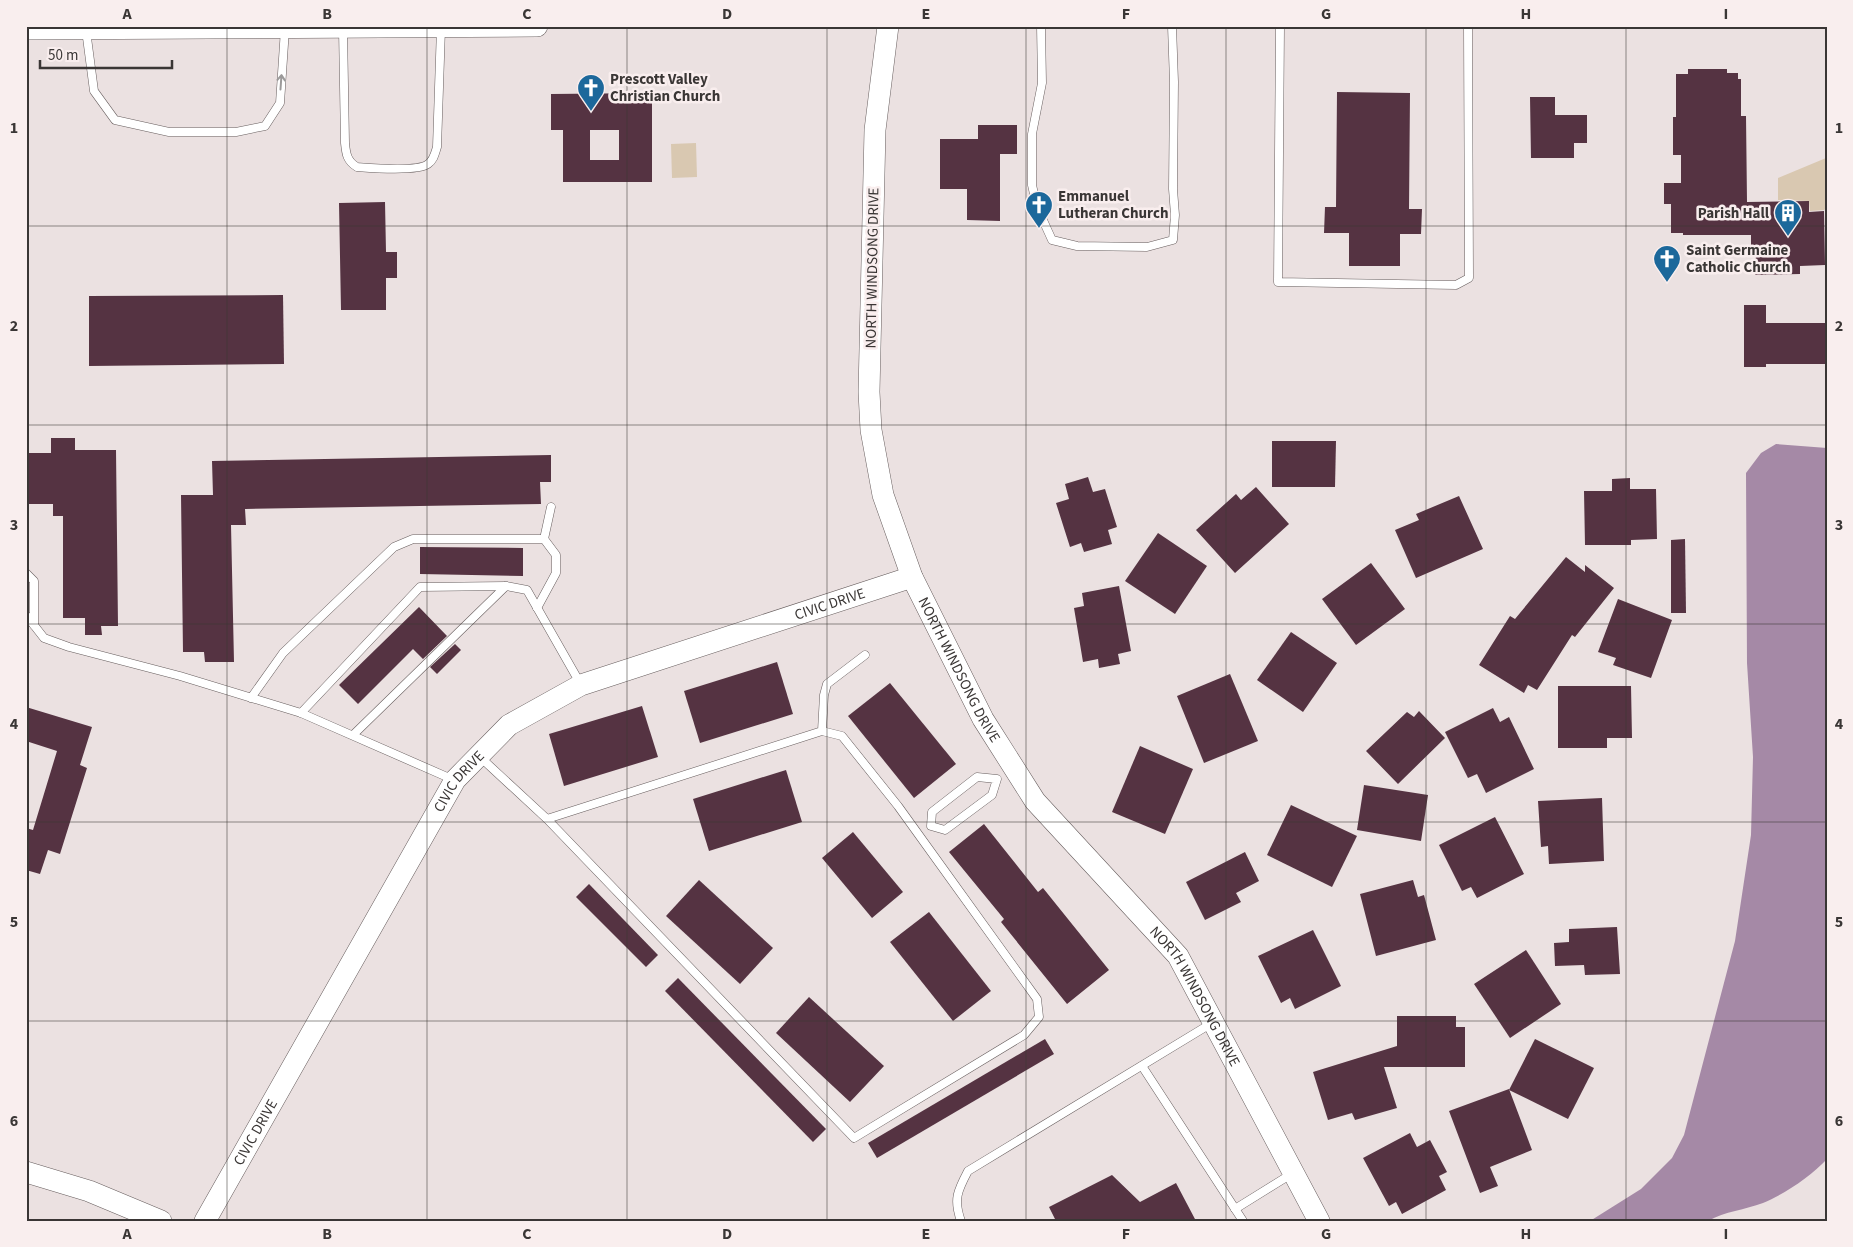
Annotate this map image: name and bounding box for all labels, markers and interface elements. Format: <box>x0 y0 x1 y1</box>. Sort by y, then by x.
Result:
text: A <box>121 3 132 25</box>
text: B <box>322 3 332 25</box>
text: C <box>522 3 532 25</box>
text: D <box>722 3 732 25</box>
text: E <box>922 3 930 25</box>
text: F <box>1122 3 1130 25</box>
text: G <box>1321 3 1331 25</box>
text: H <box>1521 3 1531 25</box>
text: I <box>1724 3 1728 25</box>
scale bar <box>40 38 172 70</box>
text: 50 m <box>48 45 78 66</box>
place label: Prescott Valley Christian Church <box>610 69 720 107</box>
church icon: Prescott Valley Christian Church <box>576 73 606 112</box>
one-way arrow <box>277 74 286 90</box>
text: 1 <box>10 117 18 139</box>
text: 1 <box>1835 117 1843 139</box>
place label: Emmanuel Lutheran Church <box>1058 186 1168 224</box>
street label: NORTH WINDSONG DRIVE <box>861 187 884 349</box>
church icon: Emmanuel Lutheran Church <box>1024 190 1054 229</box>
building icon: Parish Hall <box>1773 198 1803 237</box>
place label: Parish Hall <box>1698 203 1770 224</box>
place label: Saint Germaine Catholic Church <box>1686 240 1791 278</box>
church icon: Saint Germaine Catholic Church <box>1652 244 1682 283</box>
text: 2 <box>10 315 18 337</box>
text: 2 <box>1835 315 1843 337</box>
text: 3 <box>10 514 18 536</box>
text: 3 <box>1835 514 1843 536</box>
street label: CIVIC DRIVE <box>792 583 868 626</box>
street label: NORTH WINDSONG DRIVE <box>913 594 1005 747</box>
text: 4 <box>10 713 19 735</box>
text: 4 <box>1835 713 1844 735</box>
street label: CIVIC DRIVE <box>429 746 489 816</box>
text: 5 <box>10 911 18 933</box>
text: 5 <box>1835 911 1843 933</box>
street label: NORTH WINDSONG DRIVE <box>1145 922 1245 1070</box>
street label: CIVIC DRIVE <box>229 1095 283 1170</box>
text: 6 <box>10 1110 18 1132</box>
text: 6 <box>1835 1110 1843 1132</box>
text: A <box>121 1223 132 1245</box>
text: B <box>322 1223 332 1245</box>
text: C <box>522 1223 532 1245</box>
text: D <box>722 1223 732 1245</box>
text: E <box>922 1223 930 1245</box>
text: F <box>1122 1223 1130 1245</box>
text: G <box>1321 1223 1331 1245</box>
text: H <box>1521 1223 1531 1245</box>
text: I <box>1724 1223 1728 1245</box>

